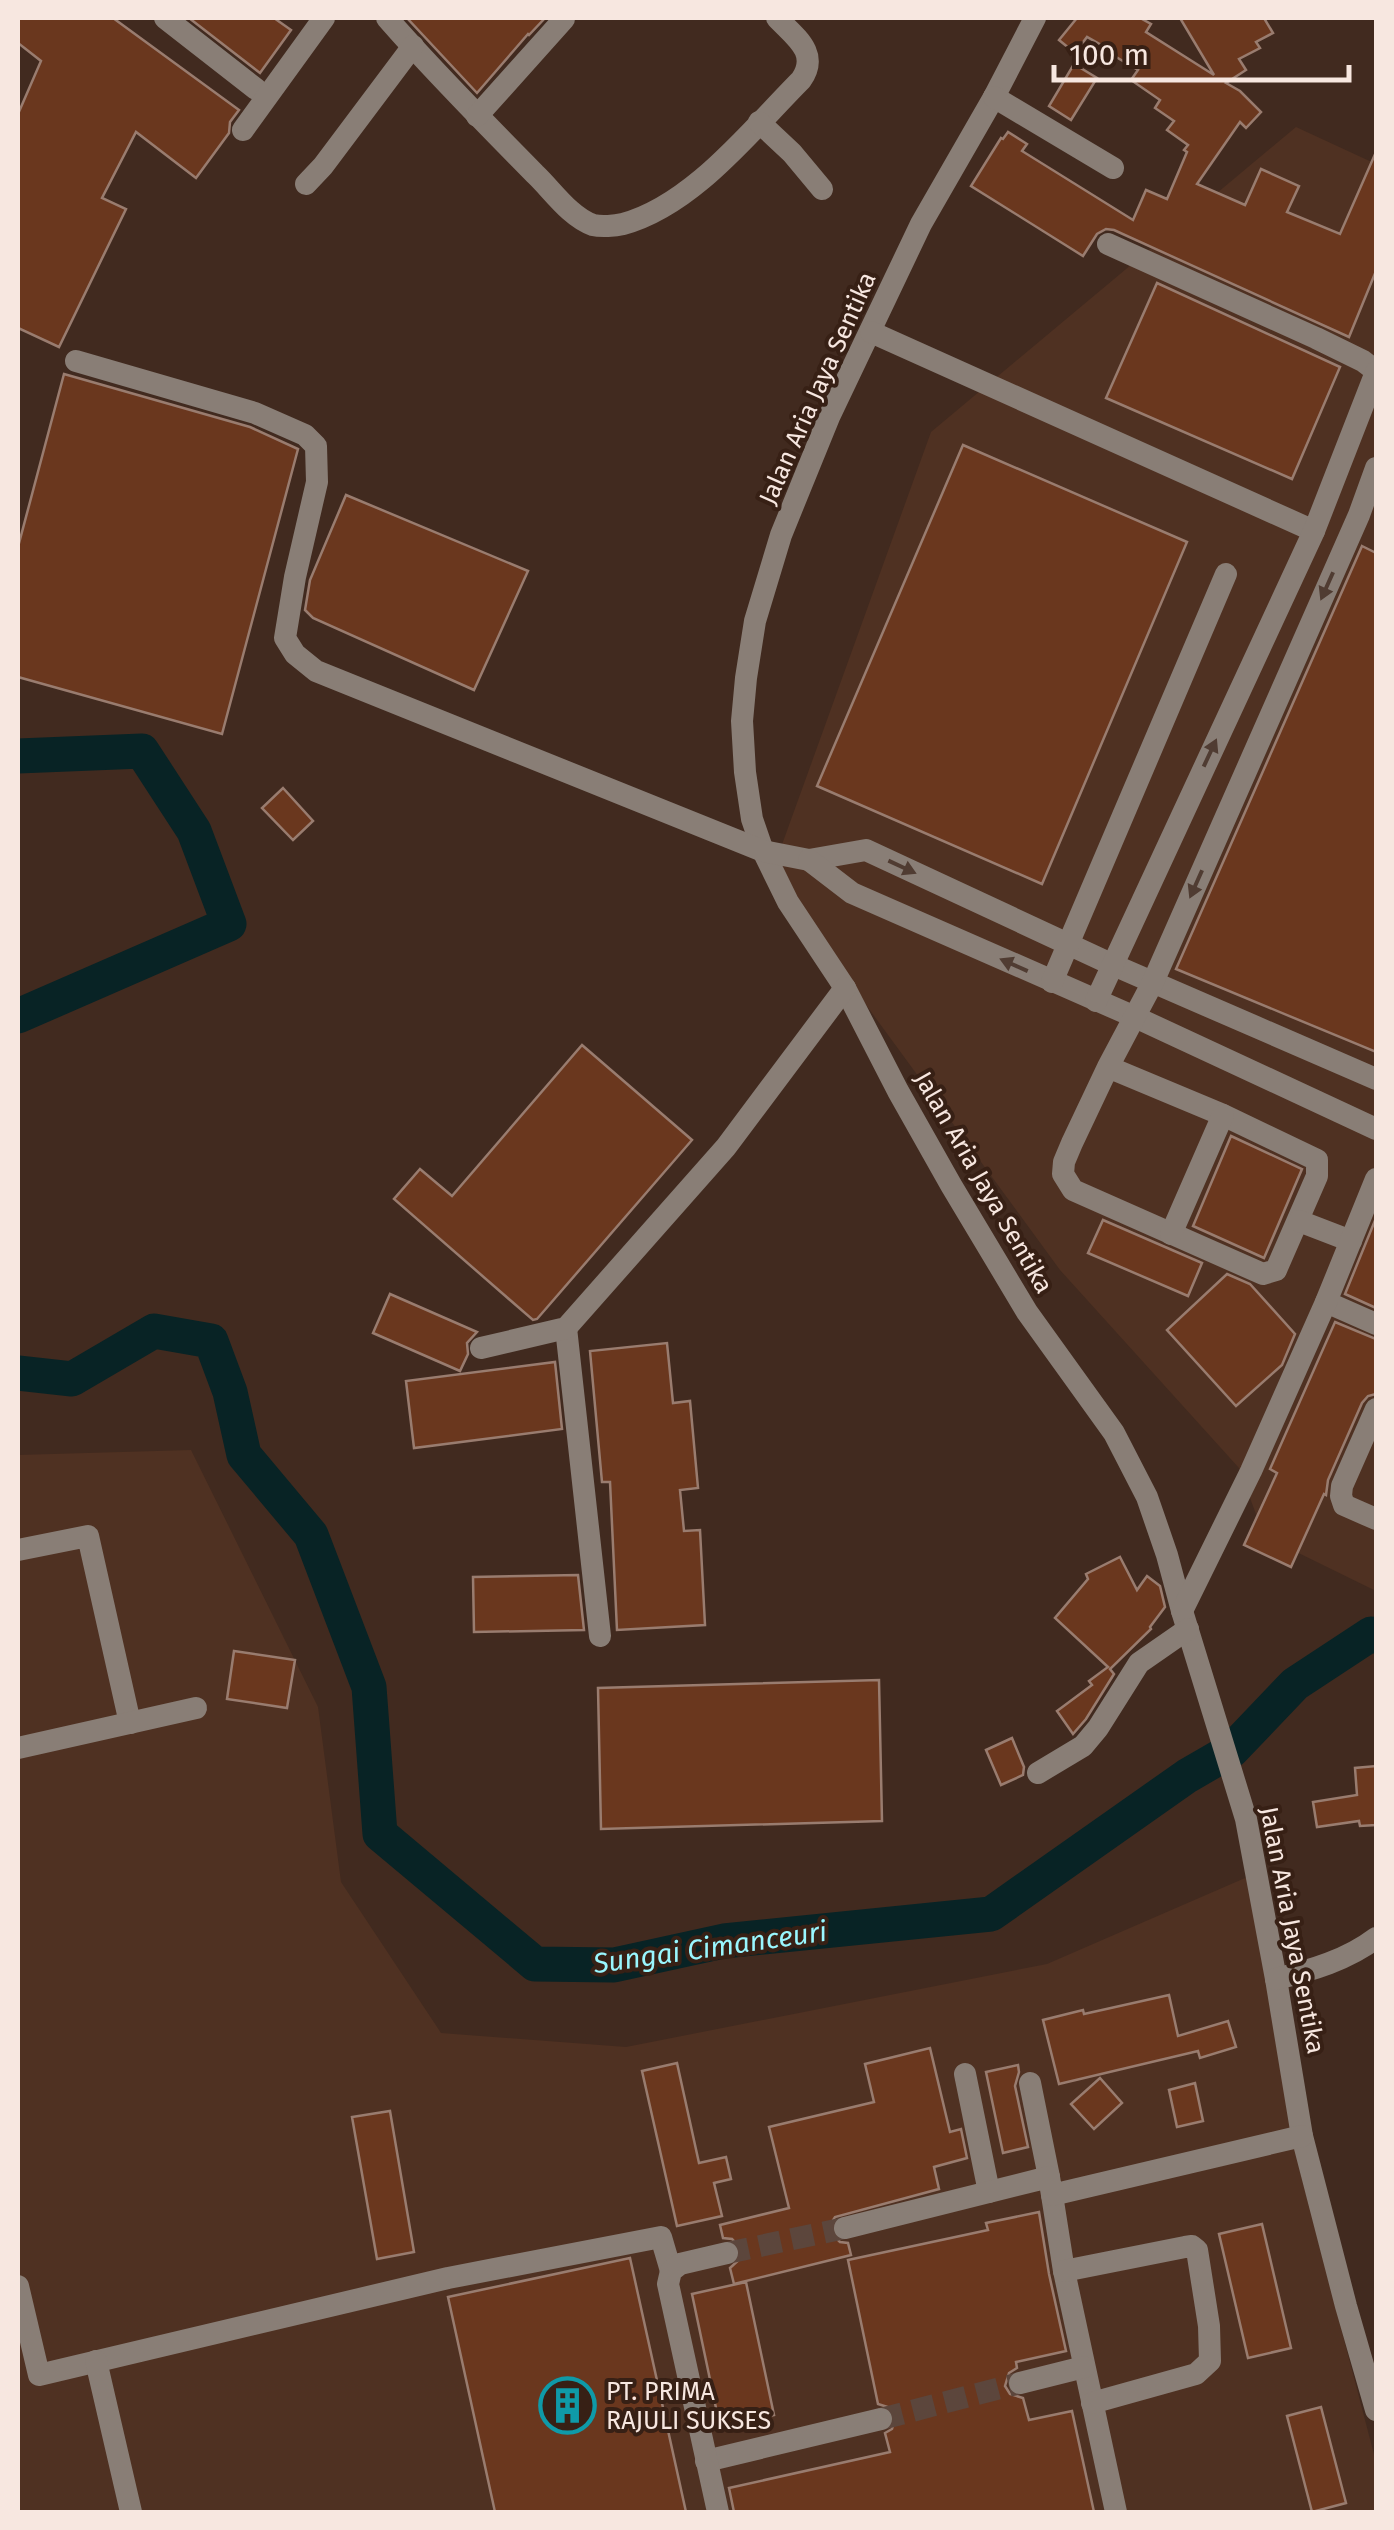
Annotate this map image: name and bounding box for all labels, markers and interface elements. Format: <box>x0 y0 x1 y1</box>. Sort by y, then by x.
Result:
scale bar <box>1054 20 1349 82</box>
text: 100 m <box>1069 37 1149 73</box>
street label: Jalan Aria Jaya Sentika <box>753 268 883 509</box>
one-way arrow <box>1319 572 1336 601</box>
one-way arrow <box>1202 738 1218 768</box>
one-way arrow <box>888 858 917 875</box>
one-way arrow <box>1188 869 1204 899</box>
one-way arrow <box>999 957 1029 973</box>
street label: Jalan Aria Jaya Sentika <box>907 1066 1059 1299</box>
street label: Jalan Aria Jaya Sentika <box>1253 1804 1331 2056</box>
water label: Sungai Cimanceuri <box>590 1915 829 1980</box>
building icon: PT. PRIMA RAJULI SUKSES <box>537 2375 597 2435</box>
place label: PT. PRIMA RAJULI SUKSES <box>606 2377 771 2436</box>

